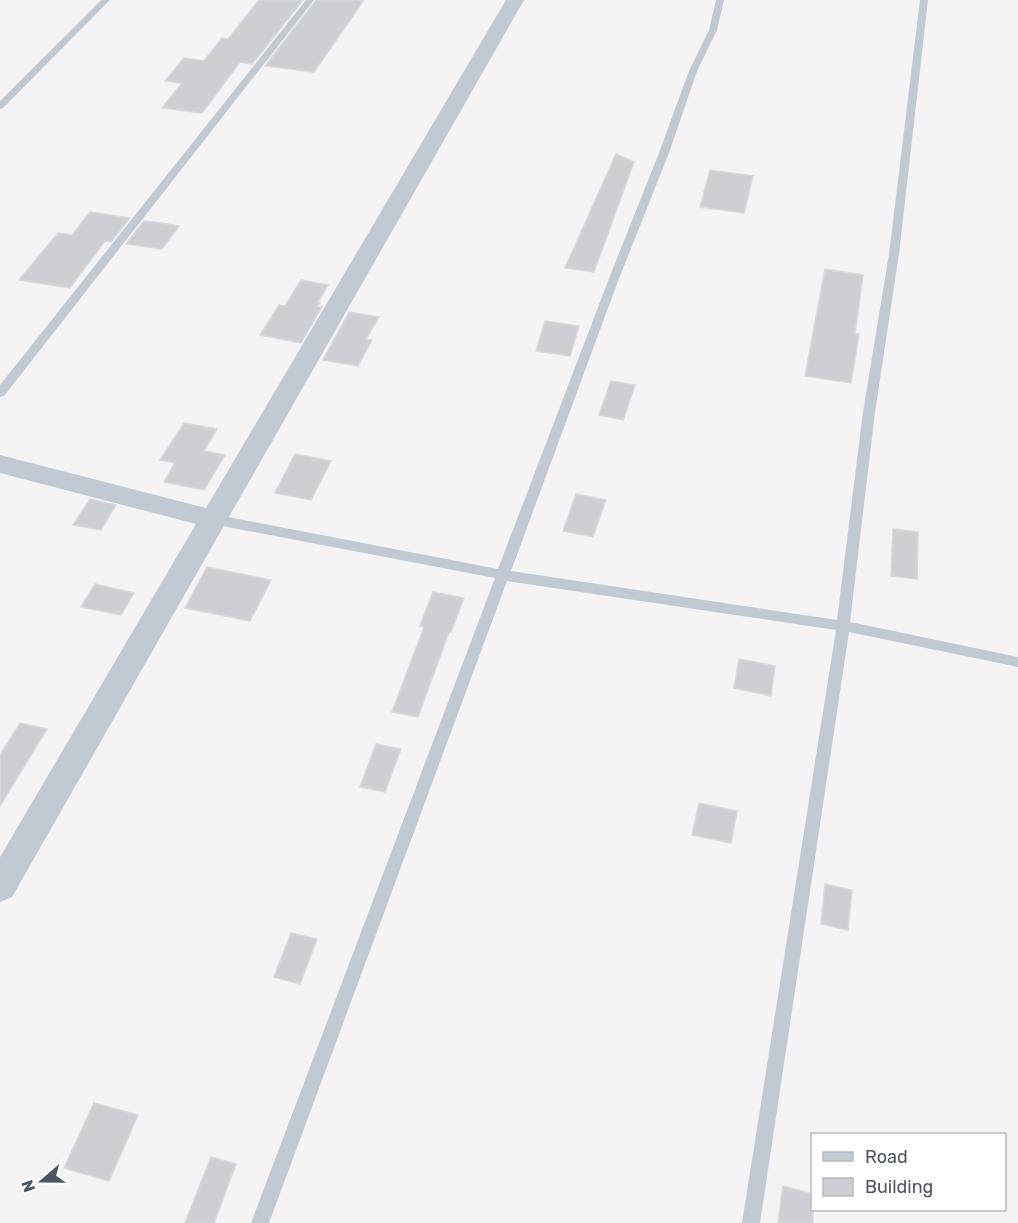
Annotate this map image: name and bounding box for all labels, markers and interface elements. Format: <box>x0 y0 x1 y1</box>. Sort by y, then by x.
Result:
legend <box>811 1133 1006 1211</box>
text: Road <box>865 1146 908 1168</box>
north arrow <box>12 1151 72 1211</box>
text: Building <box>865 1176 933 1198</box>
text: N <box>17 1177 39 1195</box>

